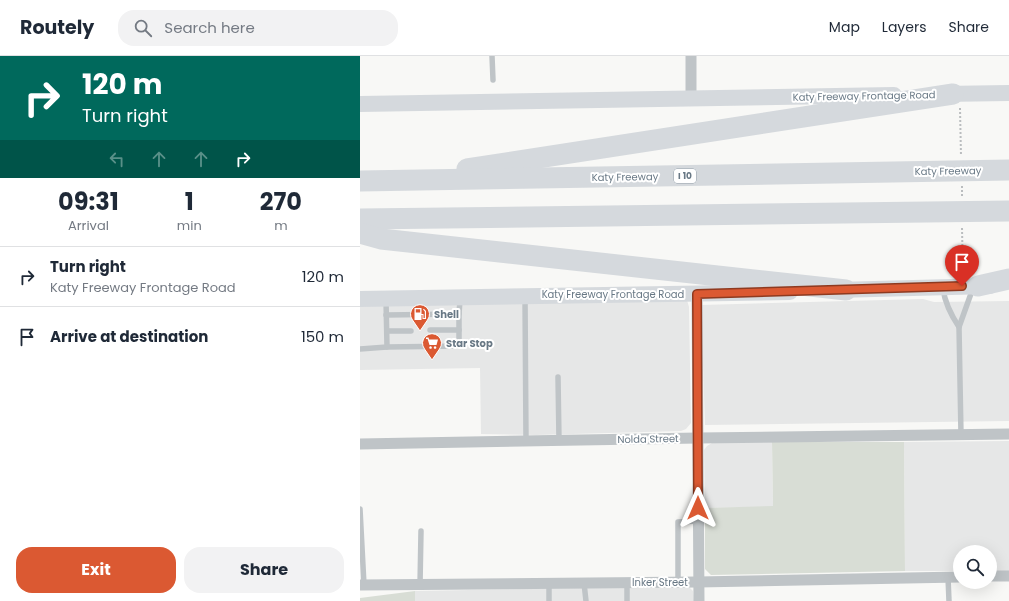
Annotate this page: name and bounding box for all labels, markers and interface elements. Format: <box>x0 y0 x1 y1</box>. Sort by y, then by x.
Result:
search box <box>118 10 398 46</box>
text: Routely <box>20 14 94 41</box>
icon: search <box>132 17 154 39</box>
text: Search here <box>164 17 255 38</box>
text: Map <box>829 17 860 37</box>
text: Layers <box>882 17 926 37</box>
text: Share <box>948 17 989 37</box>
text: 120 m <box>82 65 162 104</box>
icon: right <box>16 72 68 124</box>
street label: Katy Freeway Frontage Road <box>793 87 935 105</box>
text: Turn right <box>82 103 168 128</box>
icon: left <box>106 148 128 170</box>
icon: ahead <box>148 148 170 170</box>
icon: ahead <box>190 148 212 170</box>
icon: right <box>232 148 254 170</box>
street label: Katy Freeway <box>915 163 982 179</box>
street label: Katy Freeway <box>592 169 659 185</box>
road number: I 10 <box>674 169 696 183</box>
text: 09:31 <box>58 185 119 218</box>
text: 1 <box>185 185 194 218</box>
text: 270 <box>260 185 302 218</box>
text: Arrival <box>68 216 109 235</box>
text: min <box>177 216 202 235</box>
text: m <box>274 216 288 235</box>
pin <box>945 245 979 286</box>
icon: arrive <box>951 251 973 273</box>
text: Turn right <box>50 256 126 277</box>
icon: right <box>16 266 38 288</box>
text: 120 m <box>302 266 344 287</box>
text: Katy Freeway Frontage Road <box>50 278 236 297</box>
street label: Katy Freeway Frontage Road <box>542 287 684 302</box>
fuel station icon: Shell <box>409 303 431 331</box>
place label: Shell <box>434 307 459 322</box>
icon: arrive <box>16 326 38 348</box>
text: Arrive at destination <box>50 326 208 347</box>
text: 150 m <box>301 326 344 347</box>
supermarket icon: Star Stop <box>421 332 443 360</box>
place label: Star Stop <box>446 336 493 351</box>
street label: Nolda Street <box>617 431 679 447</box>
position arrow <box>677 487 719 529</box>
map controls <box>953 545 997 589</box>
button: search <box>953 545 997 589</box>
button: Exit <box>16 547 176 593</box>
button: Share <box>184 547 344 593</box>
street label: Inker Street <box>632 575 688 590</box>

